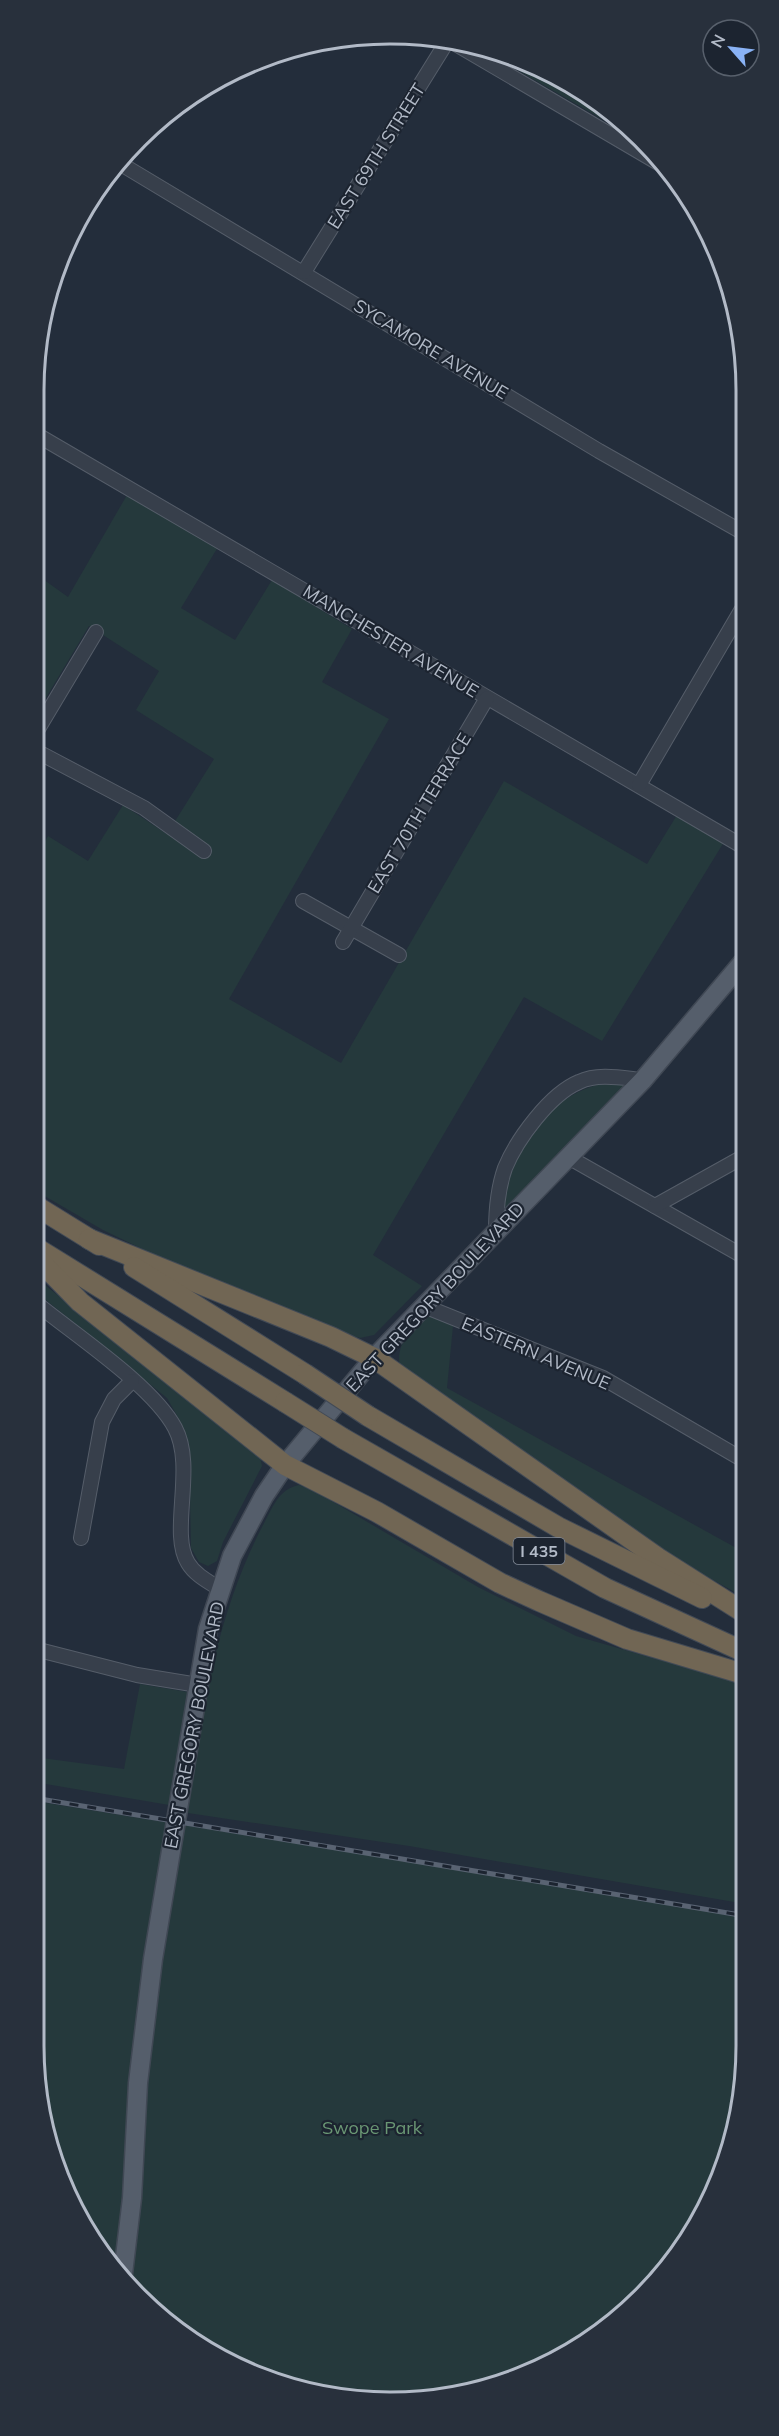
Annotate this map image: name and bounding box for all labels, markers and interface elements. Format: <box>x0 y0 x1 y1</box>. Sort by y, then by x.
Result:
north arrow <box>701 18 761 78</box>
text: N <box>706 31 729 51</box>
street label: EAST 69TH STREET <box>322 79 430 233</box>
street label: SYCAMORE AVENUE <box>350 294 512 404</box>
street label: MANCHESTER AVENUE <box>299 579 483 703</box>
street label: EAST 70TH TERRACE <box>362 729 476 897</box>
street label: EAST GREGORY BOULEVARD <box>341 1197 529 1397</box>
street label: EASTERN AVENUE <box>458 1311 614 1395</box>
road number: I 435 <box>514 1538 564 1564</box>
street label: EAST GREGORY BOULEVARD <box>159 1599 229 1851</box>
park label: Swope Park <box>322 2116 423 2139</box>

